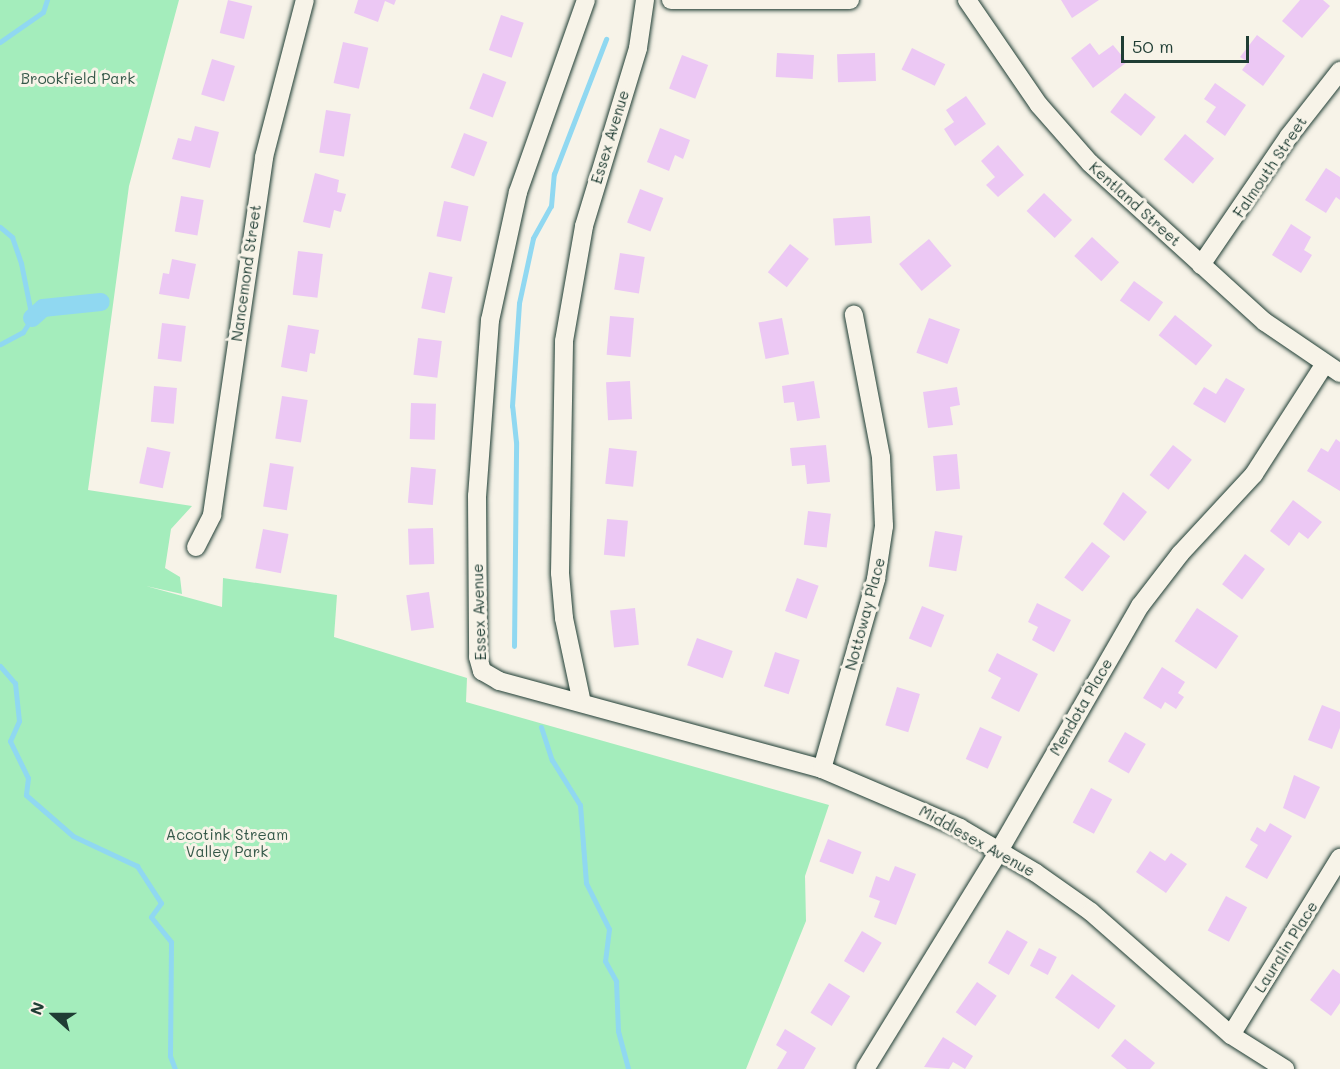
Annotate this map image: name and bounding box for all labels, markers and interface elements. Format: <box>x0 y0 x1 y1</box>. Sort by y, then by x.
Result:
scale bar <box>1124 24 1252 62</box>
text: 50 m <box>1132 34 1174 58</box>
park label: Brookfield Park <box>21 70 135 88</box>
street label: Essex Avenue <box>587 88 633 186</box>
street label: Falmouth Street <box>1230 113 1310 221</box>
street label: Kentland Street <box>1086 158 1184 250</box>
street label: Nancemond Street <box>227 203 265 343</box>
street label: Nottoway Place <box>841 556 889 672</box>
street label: Essex Avenue <box>468 563 490 661</box>
street label: Mendota Place <box>1046 655 1116 759</box>
street label: Middlesex Avenue <box>916 802 1038 880</box>
park label: Accotink Stream Valley Park <box>166 825 288 860</box>
street label: Lauralin Place <box>1251 898 1321 996</box>
north arrow <box>24 985 84 1045</box>
text: N <box>25 999 49 1018</box>

